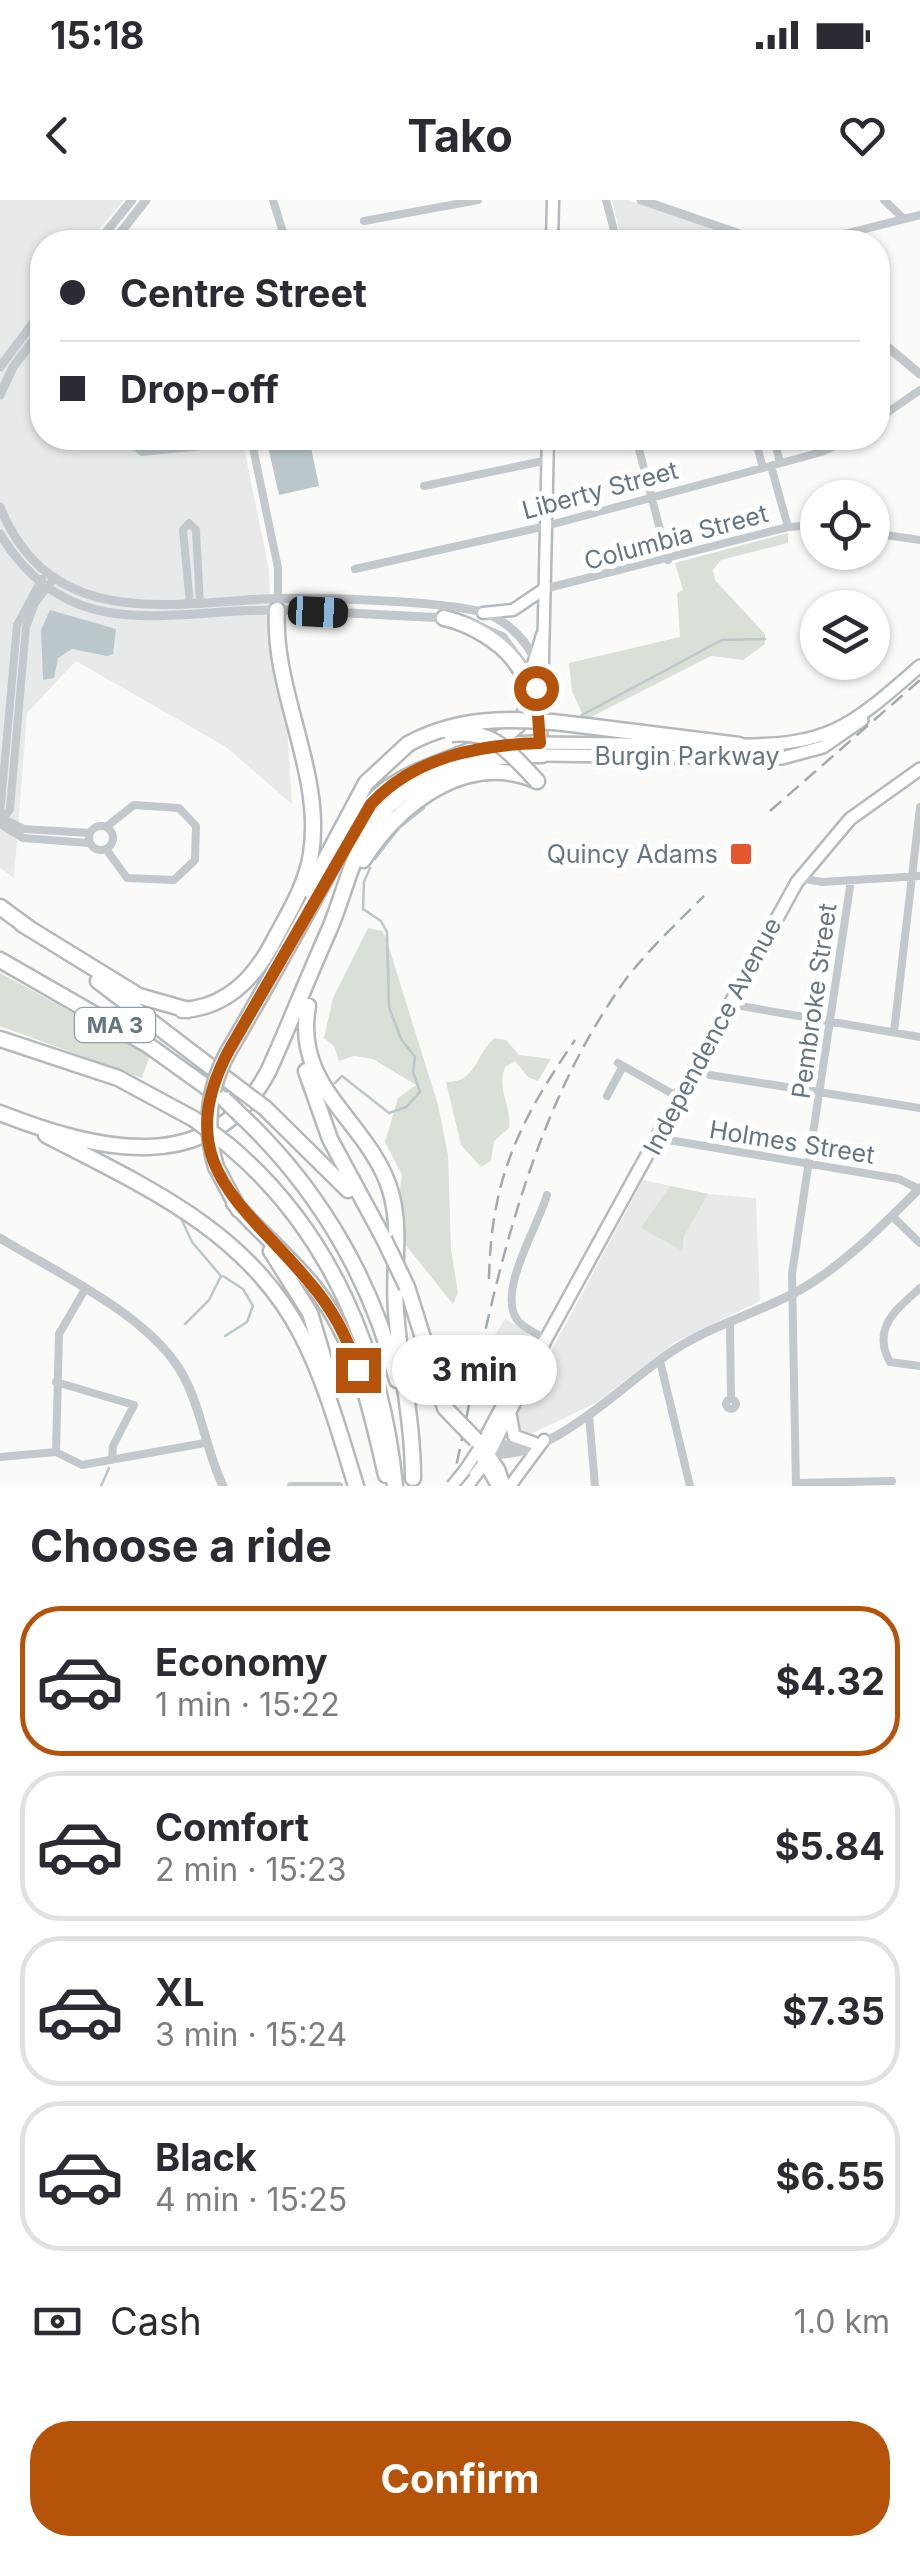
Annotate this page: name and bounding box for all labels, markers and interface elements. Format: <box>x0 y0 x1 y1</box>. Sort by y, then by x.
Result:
text: 15:18 <box>50 12 144 58</box>
icon: back <box>30 108 85 163</box>
text: Tako <box>407 108 513 163</box>
icon: heart <box>835 108 890 163</box>
text: Centre Street <box>120 270 367 316</box>
text: Drop-off <box>120 366 279 412</box>
street label: Liberty Street <box>519 455 681 525</box>
map controls <box>800 480 890 680</box>
button: locate <box>800 480 890 570</box>
street label: Columbia Street <box>581 498 771 576</box>
button: layers <box>800 590 890 680</box>
car <box>287 595 349 629</box>
route start <box>514 666 559 711</box>
street label: Burgin Parkway <box>594 741 780 771</box>
place label: Quincy Adams <box>547 839 718 869</box>
marker: Quincy Adams <box>728 841 754 867</box>
street label: Pembroke Street <box>785 901 843 1101</box>
street label: Independence Avenue <box>637 912 787 1160</box>
road number: MA 3 <box>75 1008 155 1042</box>
street label: Holmes Street <box>707 1114 877 1170</box>
callout: 3 min <box>393 1335 558 1405</box>
route end <box>336 1348 381 1393</box>
text: 3 min <box>431 1350 518 1389</box>
text: Choose a ride <box>30 1518 332 1573</box>
icon: car <box>35 1636 125 1726</box>
text: Economy <box>155 1639 328 1685</box>
text: $4.32 <box>775 1658 885 1704</box>
text: 1 min · 15:22 <box>155 1685 340 1724</box>
icon: car <box>35 1801 125 1891</box>
text: Comfort <box>155 1804 309 1850</box>
text: $5.84 <box>775 1823 885 1869</box>
text: 2 min · 15:23 <box>155 1850 346 1889</box>
icon: car <box>35 1966 125 2056</box>
text: XL <box>155 1969 205 2015</box>
text: $7.35 <box>782 1988 885 2034</box>
text: 3 min · 15:24 <box>155 2015 347 2054</box>
icon: car <box>35 2131 125 2221</box>
text: Black <box>155 2134 257 2180</box>
text: $6.55 <box>776 2153 885 2199</box>
text: 4 min · 15:25 <box>155 2180 347 2219</box>
icon: cash <box>30 2294 85 2349</box>
text: Cash <box>110 2298 202 2344</box>
text: 1.0 km <box>794 2302 890 2341</box>
button: Confirm <box>30 2421 890 2536</box>

